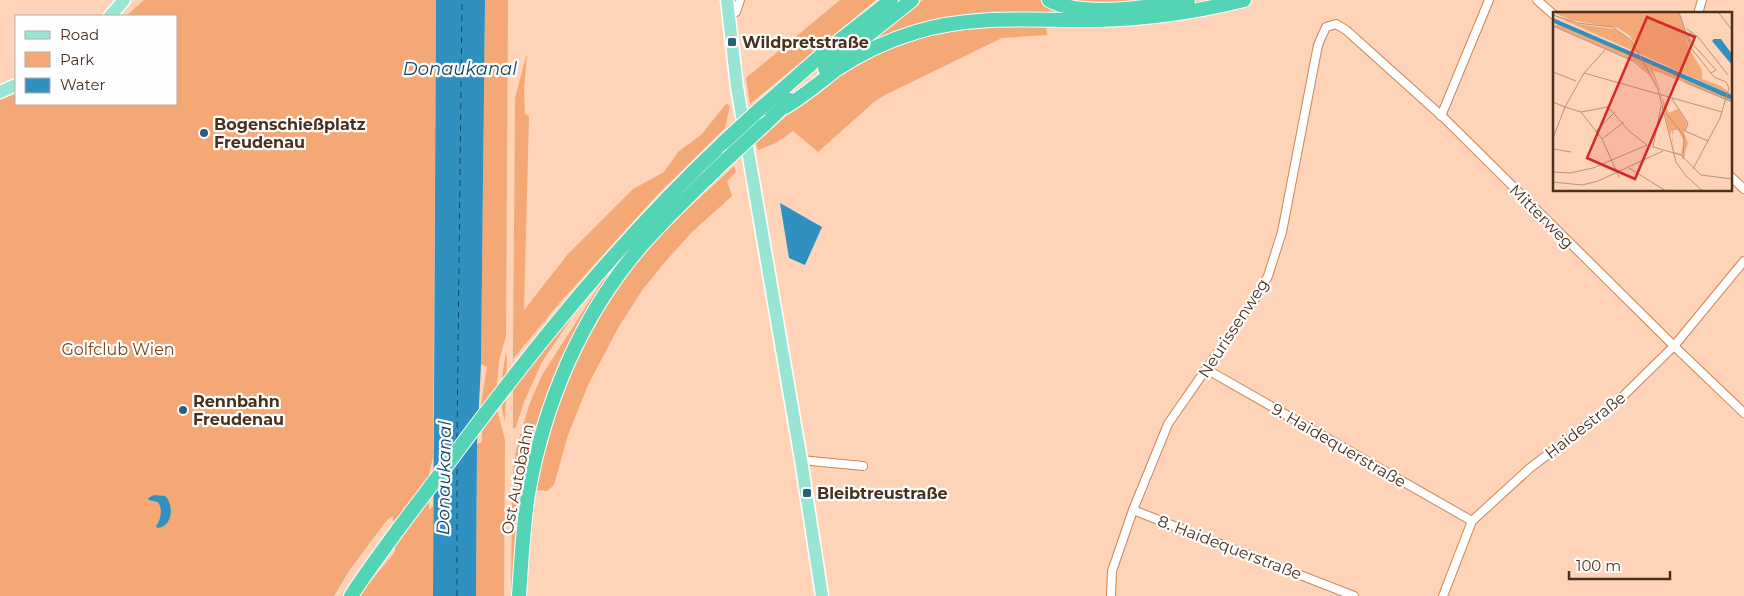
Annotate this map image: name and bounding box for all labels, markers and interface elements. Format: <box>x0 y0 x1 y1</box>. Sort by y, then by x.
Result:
inset map <box>1553 12 1732 191</box>
legend <box>15 15 178 105</box>
text: Road <box>60 25 99 44</box>
place label: Wildpretstraße <box>742 33 869 52</box>
marker: Wildpretstraße <box>726 36 738 48</box>
text: Park <box>60 50 94 69</box>
water label: Donaukanal <box>403 58 517 80</box>
text: Water <box>60 75 106 94</box>
place label: Bogenschießplatz Freudenau <box>214 115 366 152</box>
marker: Bogenschießplatz Freudenau <box>198 127 210 139</box>
street label: Mitterweg <box>1506 180 1578 252</box>
street label: Neurissenweg <box>1194 275 1273 381</box>
park label: Golfclub Wien <box>61 340 175 359</box>
street label: Haidestraße <box>1541 388 1629 463</box>
place label: Rennbahn Freudenau <box>193 392 284 429</box>
street label: 9. Haidequerstraße <box>1268 399 1409 492</box>
marker: Rennbahn Freudenau <box>177 404 189 416</box>
water label: Donaukanal <box>432 420 456 535</box>
street label: Ost Autobahn <box>497 422 538 536</box>
place label: Bleibtreustraße <box>817 484 948 503</box>
marker: Bleibtreustraße <box>801 487 813 499</box>
street label: 8. Haidequerstraße <box>1155 511 1305 584</box>
scale bar <box>1569 548 1670 580</box>
text: 100 m <box>1576 556 1621 575</box>

